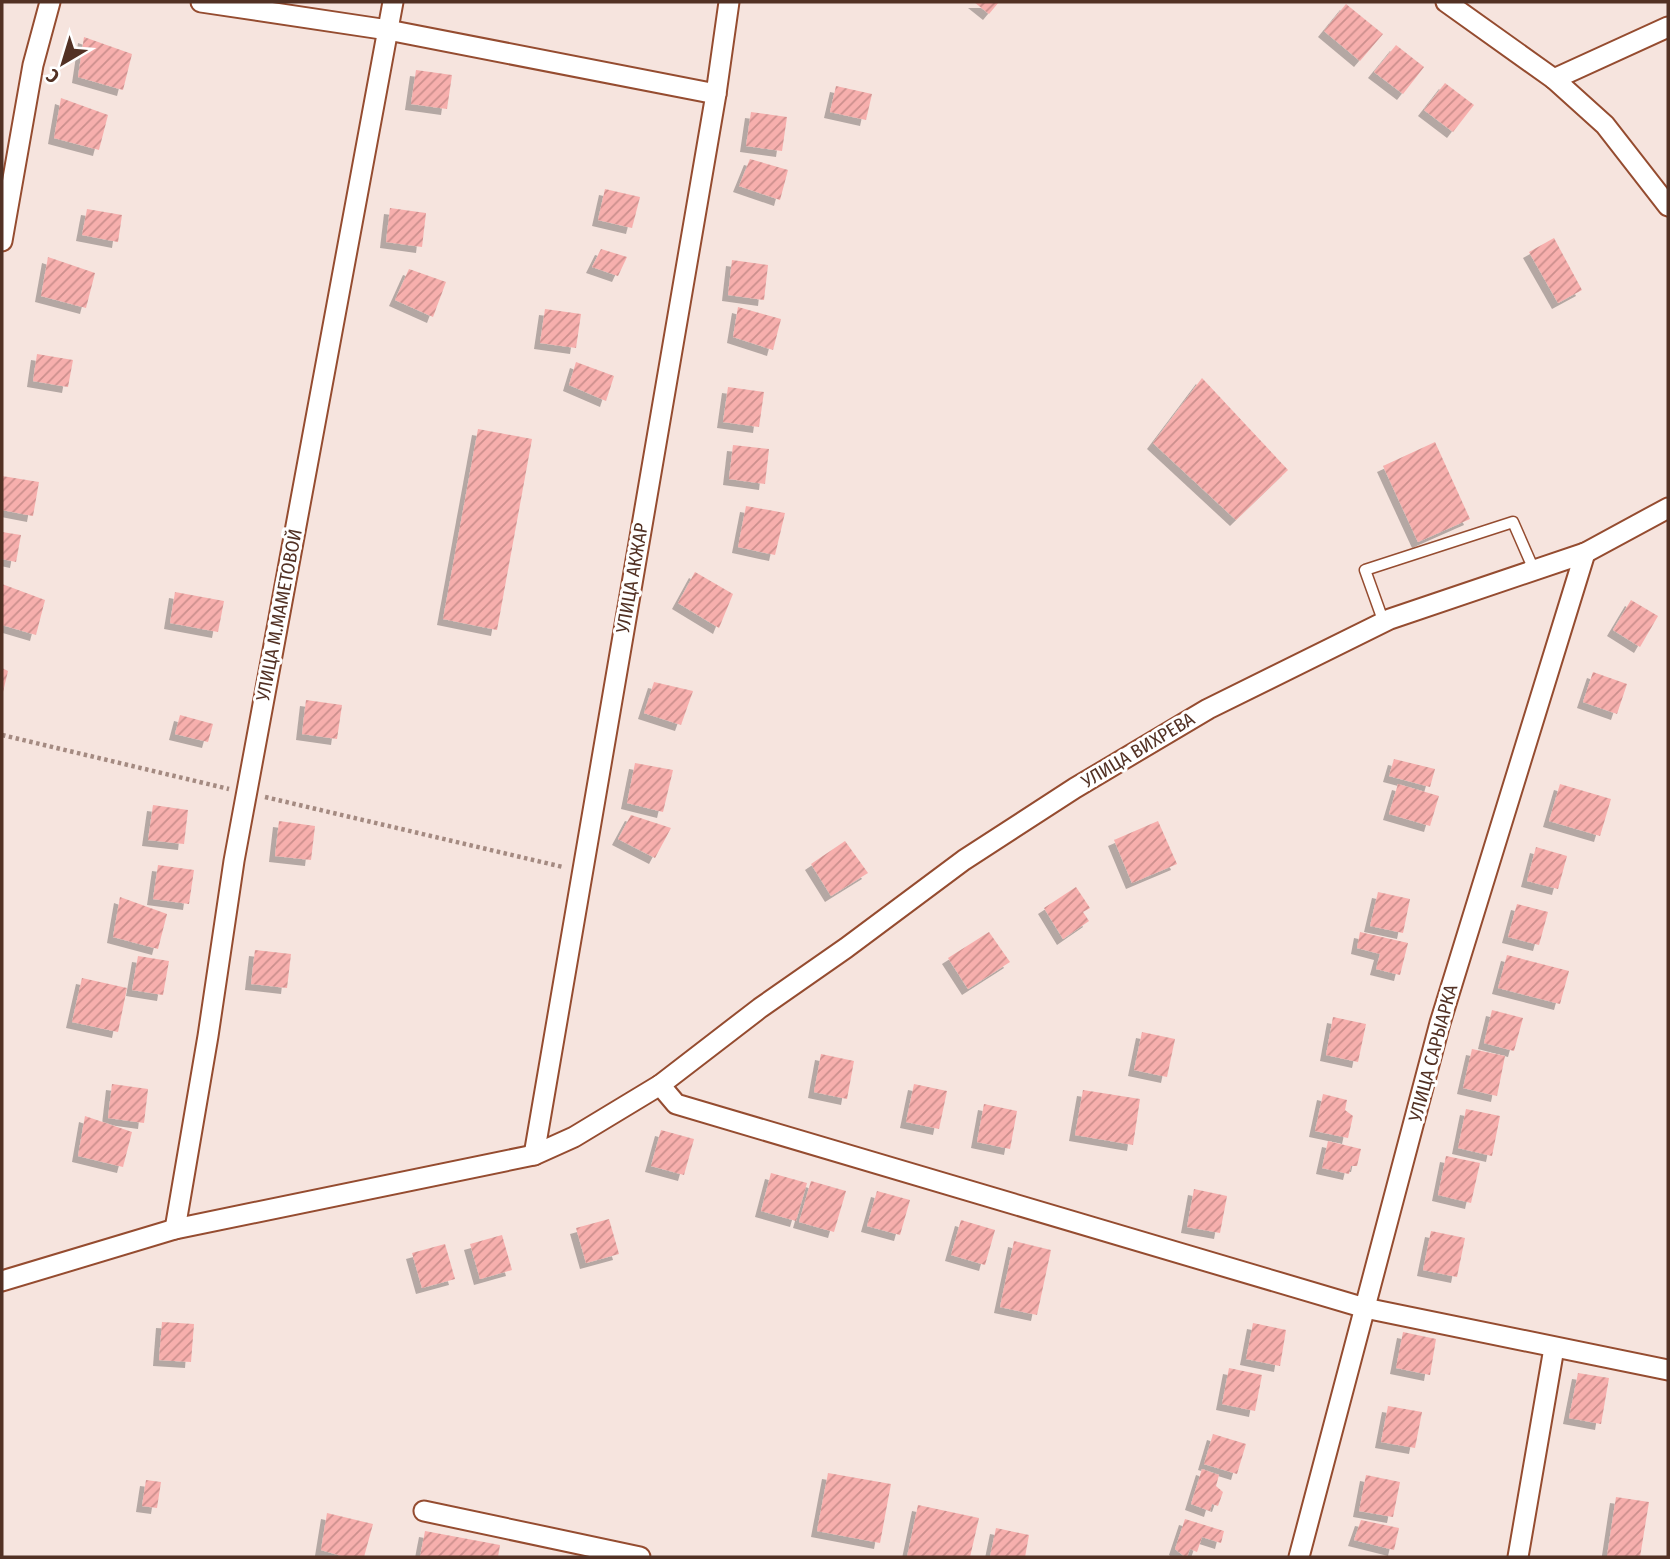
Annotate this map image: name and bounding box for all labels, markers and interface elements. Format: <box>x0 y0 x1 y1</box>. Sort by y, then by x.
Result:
north arrow <box>28 28 98 98</box>
text: С <box>42 64 64 88</box>
street label: УЛИЦА АКЖАР <box>611 521 653 636</box>
street label: УЛИЦА М.МАМЕТОВОЙ <box>251 527 307 704</box>
street label: УЛИЦА ВИХРЕВА <box>1076 707 1199 793</box>
street label: УЛИЦА САРЫАРКА <box>1403 982 1462 1125</box>

